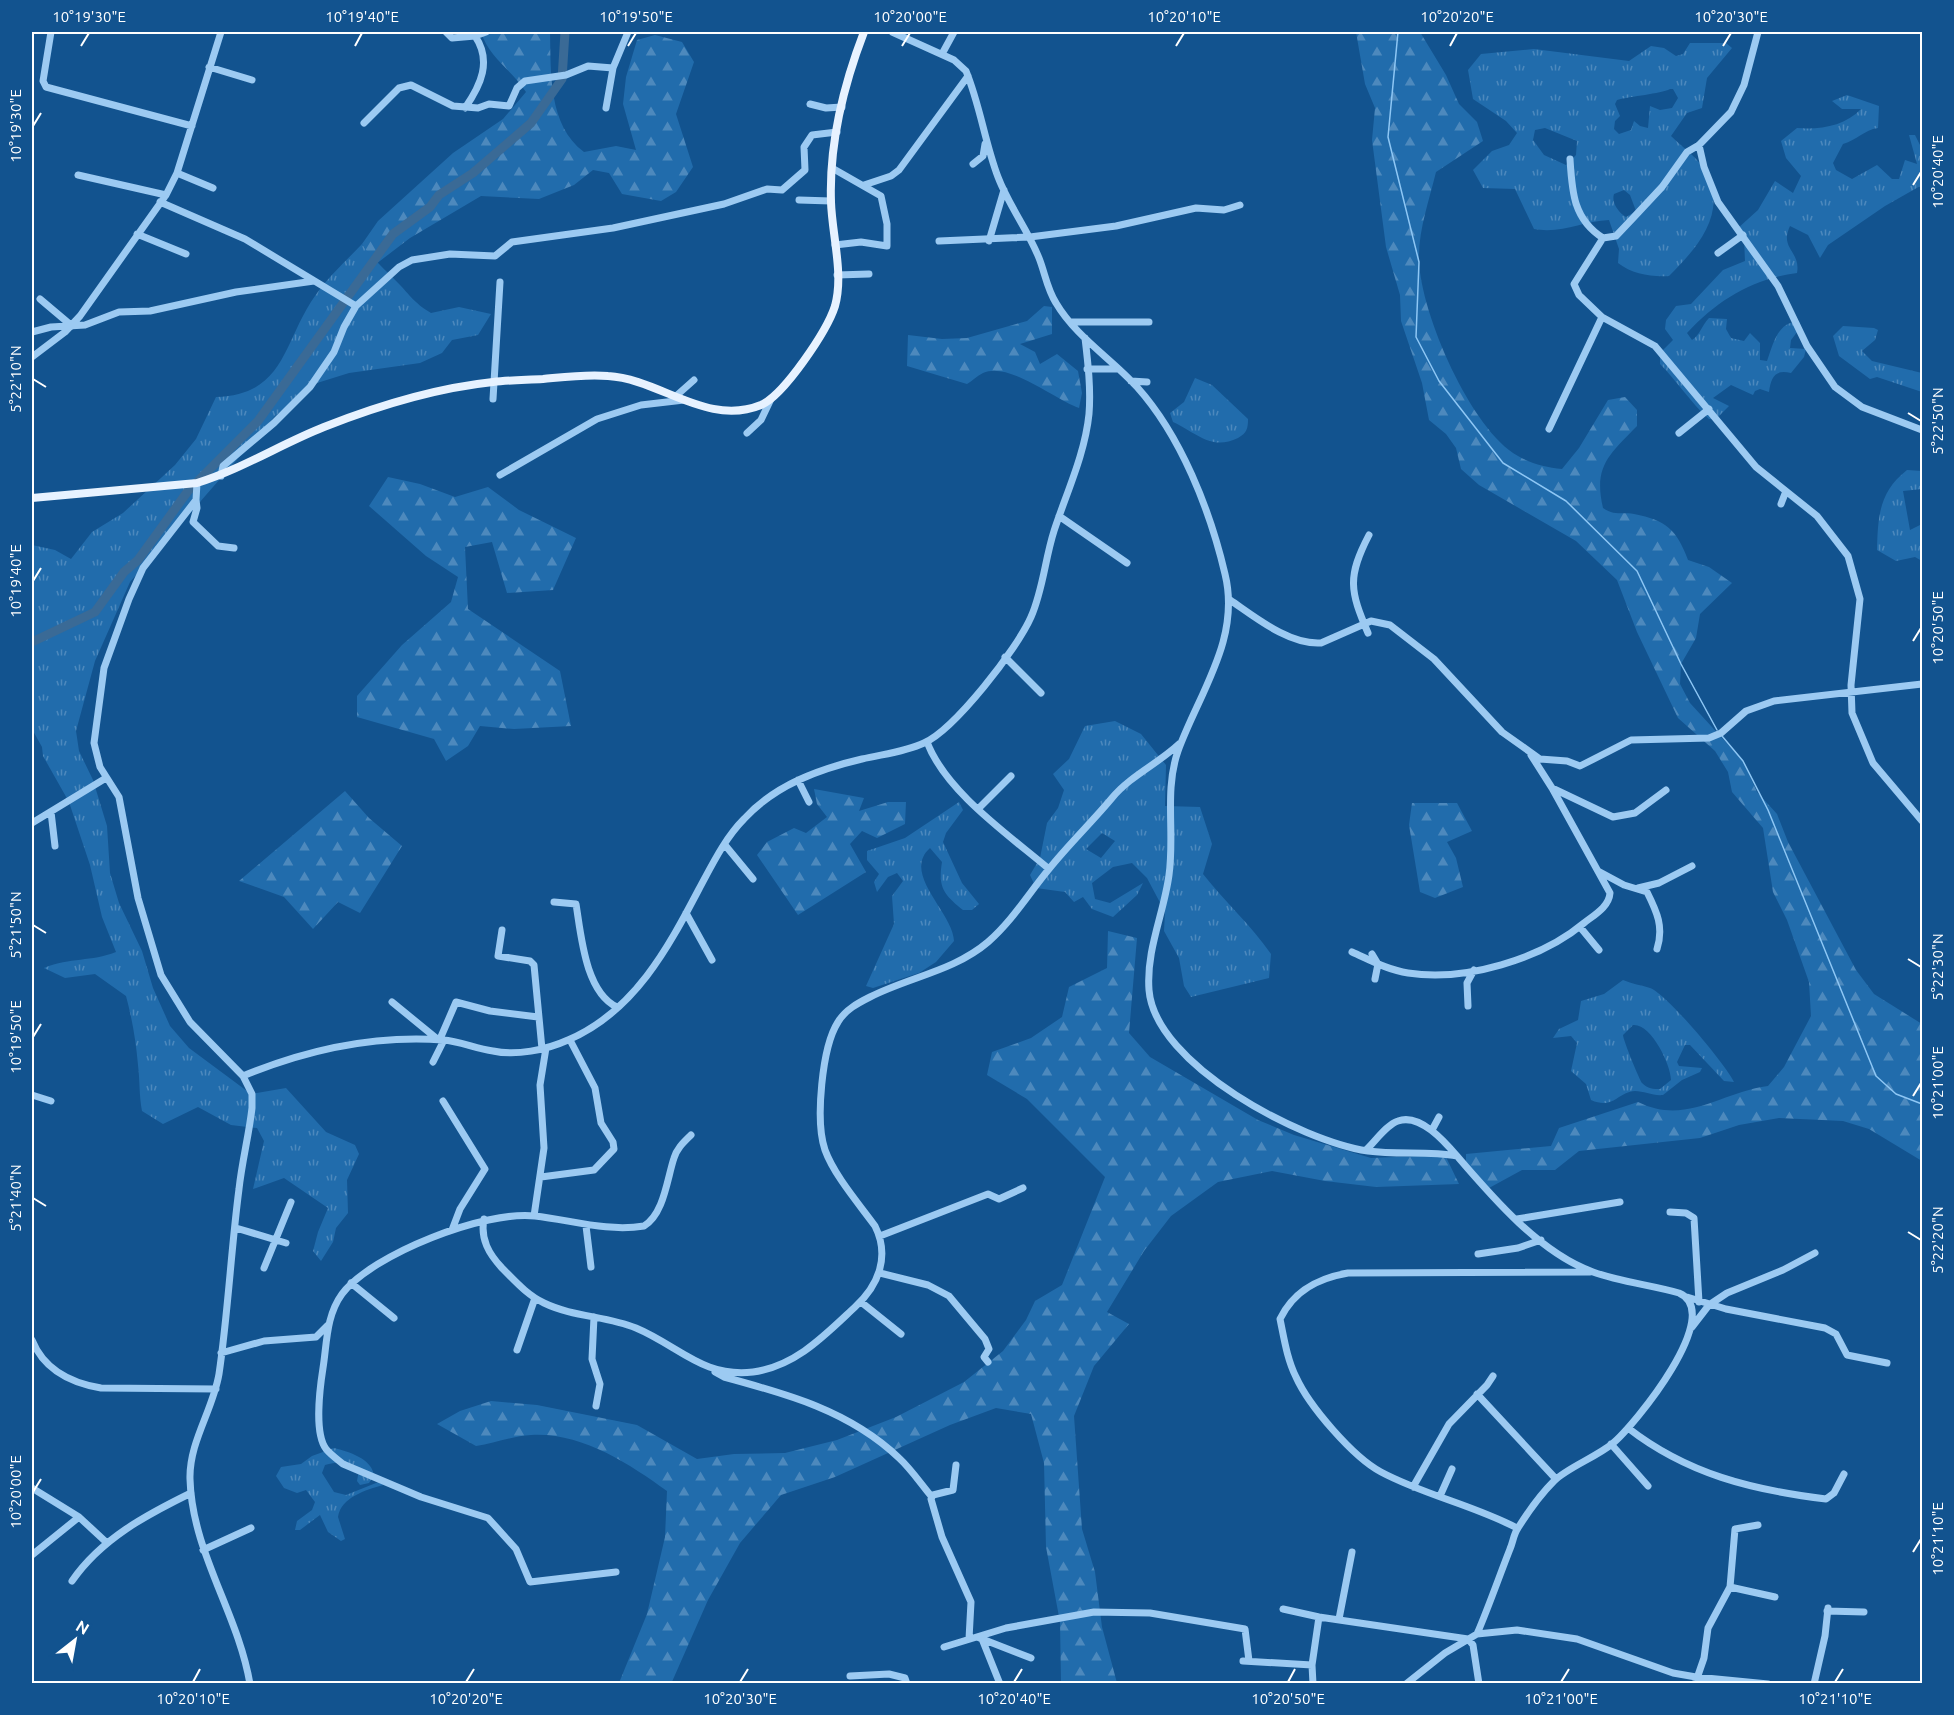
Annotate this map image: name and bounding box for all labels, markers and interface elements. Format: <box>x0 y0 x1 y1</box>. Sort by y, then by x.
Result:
text: 10°19'30"E <box>52 8 126 25</box>
text: 10°19'40"E <box>325 8 399 25</box>
text: 10°19'50"E <box>599 8 673 25</box>
text: 10°20'00"E <box>873 8 947 25</box>
text: 10°20'10"E <box>1147 8 1221 25</box>
text: 10°20'20"E <box>1420 8 1494 25</box>
text: 10°20'30"E <box>1694 8 1768 25</box>
text: 10°19'30"E <box>7 89 24 163</box>
text: 10°20'40"E <box>1929 135 1946 209</box>
text: 5°22'10"N <box>7 345 24 413</box>
text: 5°22'50"N <box>1929 387 1946 455</box>
text: 10°19'40"E <box>7 544 24 618</box>
text: 10°20'50"E <box>1929 591 1946 665</box>
text: 5°21'50"N <box>7 891 24 959</box>
text: 5°22'30"N <box>1929 933 1946 1001</box>
text: 10°19'50"E <box>7 1000 24 1074</box>
text: 10°21'00"E <box>1929 1046 1946 1120</box>
text: 5°21'40"N <box>7 1164 24 1232</box>
text: 5°22'20"N <box>1929 1206 1946 1274</box>
text: 10°20'00"E <box>7 1455 24 1529</box>
text: 10°21'10"E <box>1929 1502 1946 1576</box>
north arrow <box>45 1610 105 1670</box>
text: N <box>73 1616 92 1638</box>
text: 10°20'10"E <box>156 1690 230 1707</box>
text: 10°20'20"E <box>429 1690 503 1707</box>
text: 10°20'30"E <box>703 1690 777 1707</box>
text: 10°20'40"E <box>977 1690 1051 1707</box>
text: 10°20'50"E <box>1251 1690 1325 1707</box>
text: 10°21'00"E <box>1524 1690 1598 1707</box>
text: 10°21'10"E <box>1798 1690 1872 1707</box>

